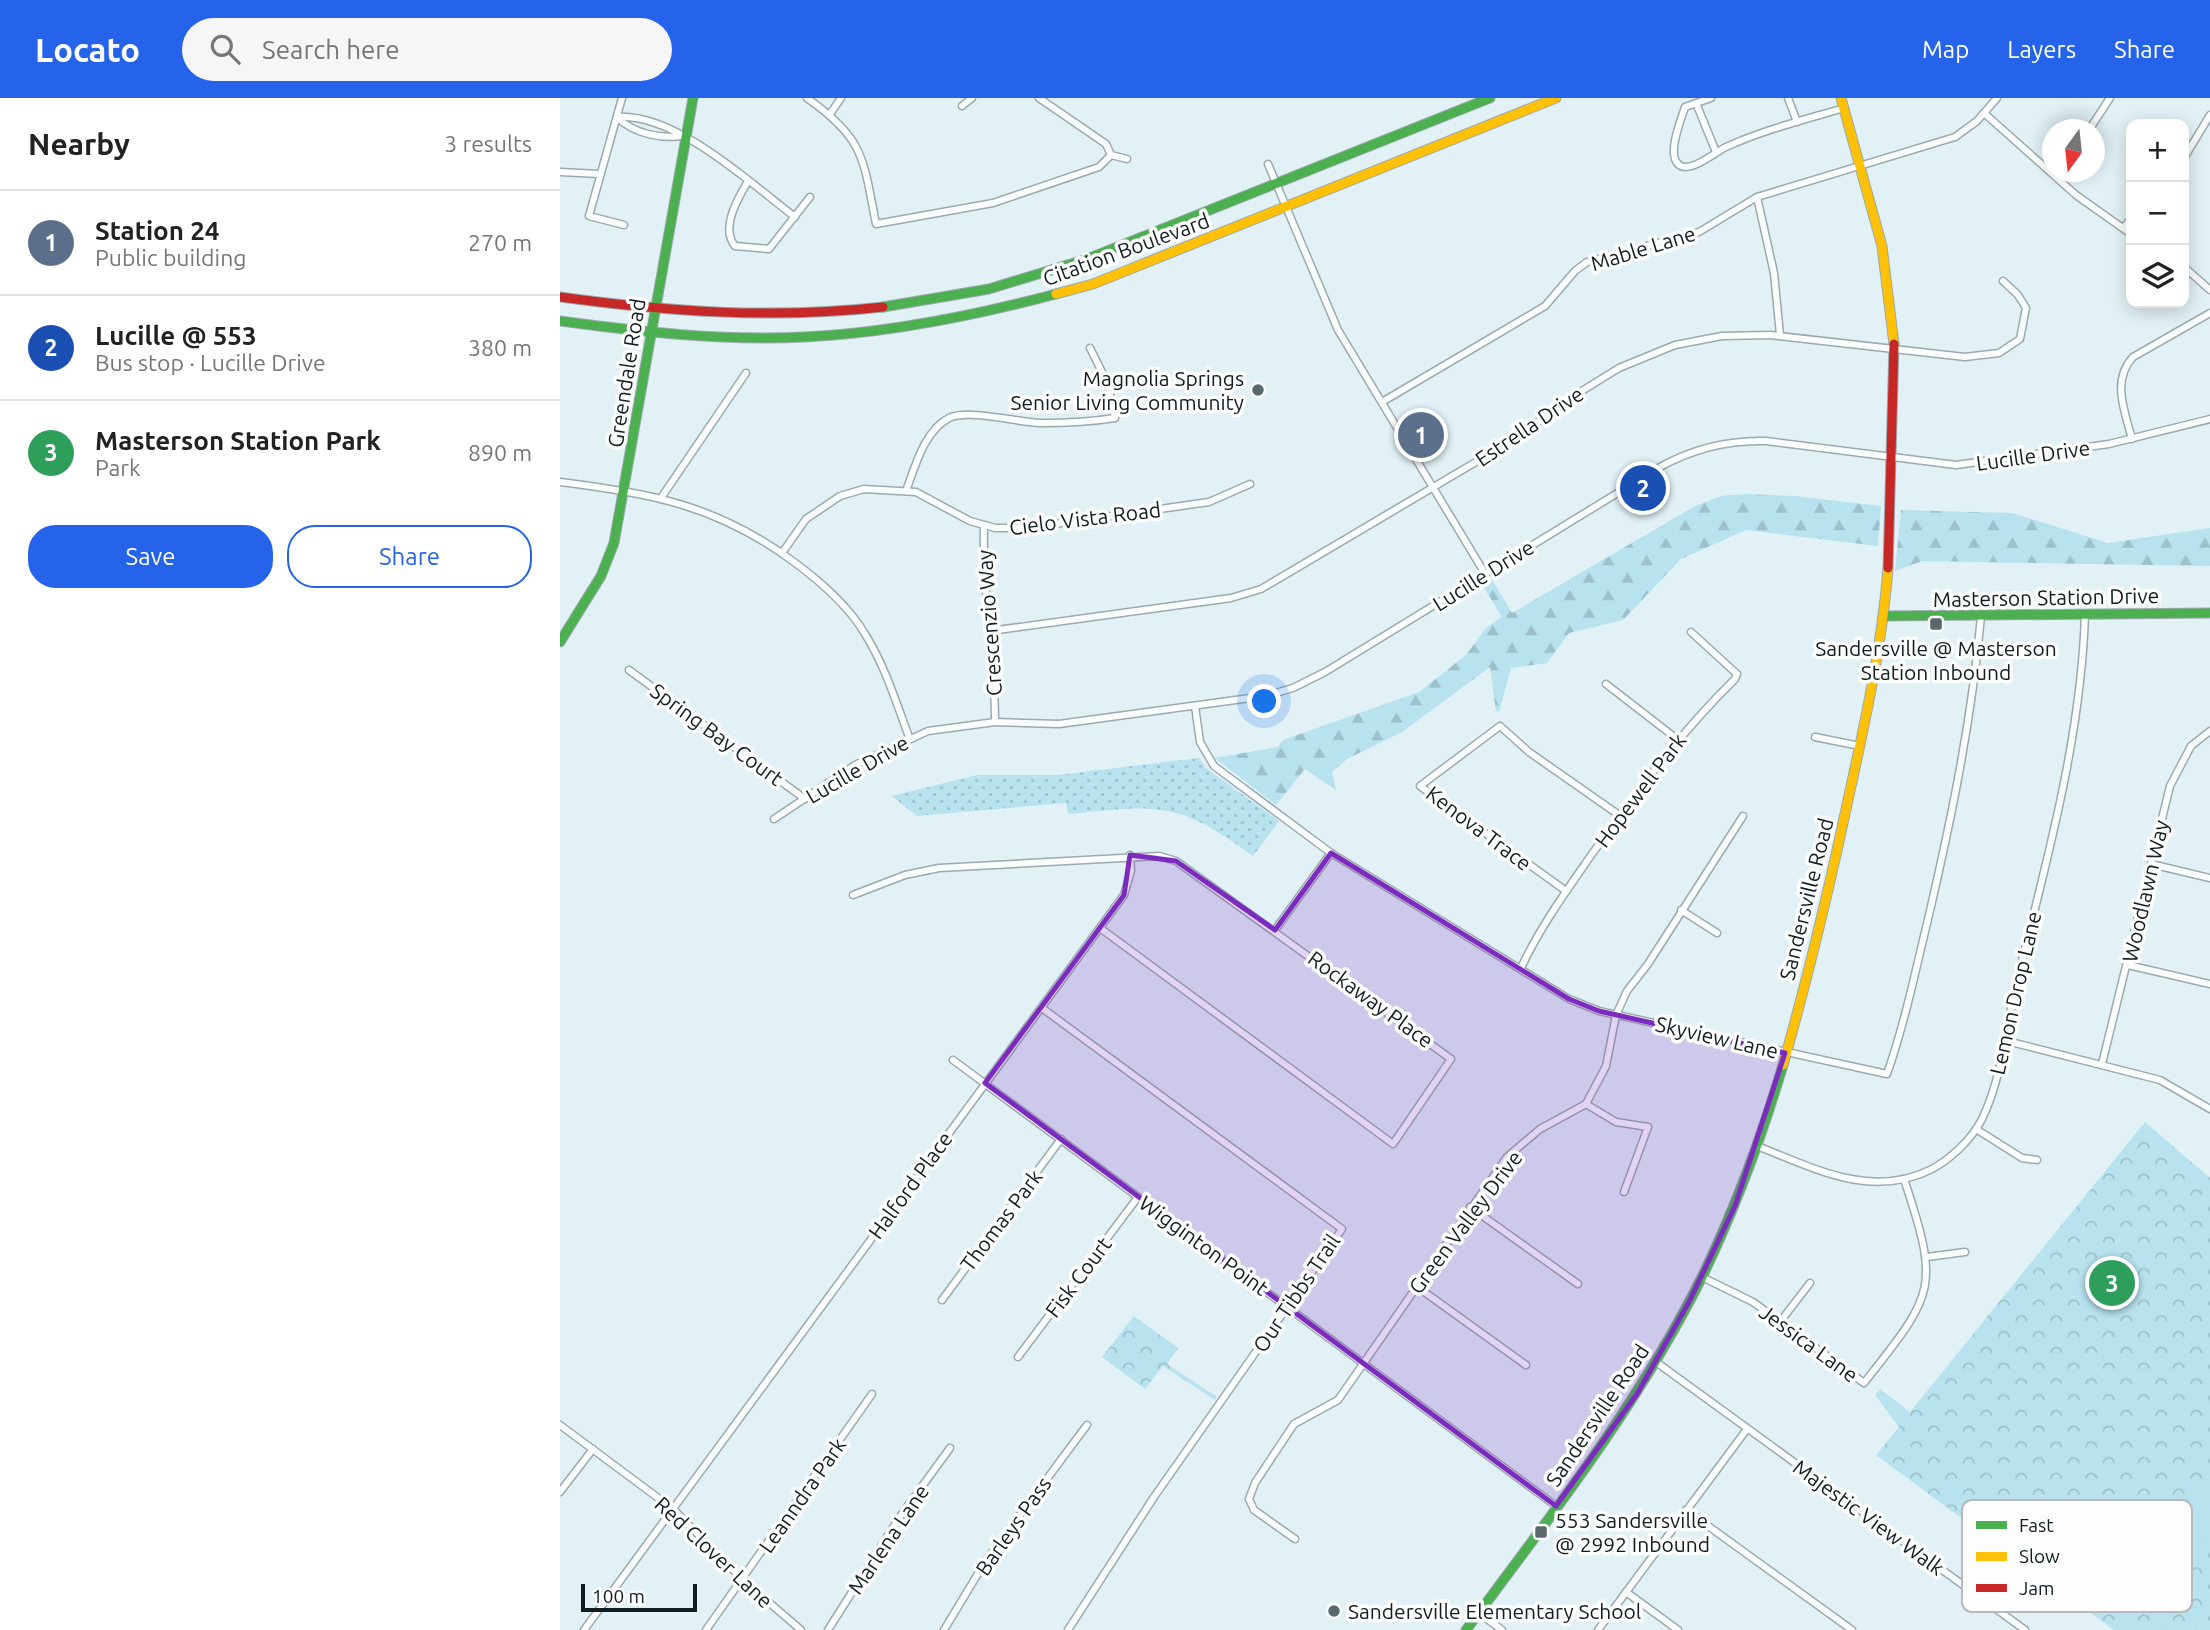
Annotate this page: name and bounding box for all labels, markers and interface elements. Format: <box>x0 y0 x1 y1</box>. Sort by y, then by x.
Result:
search box <box>182 18 672 81</box>
icon: search <box>206 30 244 68</box>
text: Locato <box>35 31 140 68</box>
text: Search here <box>262 35 400 64</box>
text: Map <box>1922 36 1969 63</box>
text: Layers <box>2007 36 2076 63</box>
text: Share <box>2114 36 2175 63</box>
north arrow <box>2042 119 2105 182</box>
map controls <box>2126 119 2189 308</box>
button: + <box>2126 119 2189 182</box>
text: Nearby <box>28 127 130 161</box>
text: 3 results <box>444 131 532 156</box>
button: − <box>2126 182 2189 245</box>
street label: Citation Boulevard <box>1039 208 1213 290</box>
text: Station 24 <box>95 216 219 245</box>
street label: Mable Lane <box>1588 221 1698 275</box>
text: 1 <box>45 230 57 255</box>
text: 270 m <box>468 230 532 255</box>
text: Public building <box>95 245 247 270</box>
button: layers <box>2126 245 2189 308</box>
street label: Greendale Road <box>602 297 650 449</box>
text: Lucille @ 553 <box>95 321 257 350</box>
text: 2 <box>45 335 57 360</box>
text: 380 m <box>468 335 532 360</box>
text: Bus stop · Lucille Drive <box>95 350 326 375</box>
place label: Magnolia Springs Senior Living Community <box>1010 366 1244 414</box>
street label: Estrella Drive <box>1470 381 1588 471</box>
marker: Magnolia Springs Senior Living Community <box>1250 382 1266 398</box>
pin: 1 <box>1398 409 1444 461</box>
text: Masterson Station Park <box>95 426 381 455</box>
street label: Lucille Drive <box>1975 435 2091 475</box>
text: 3 <box>45 440 57 465</box>
text: 890 m <box>468 440 532 465</box>
text: Park <box>95 455 141 480</box>
pin: 2 <box>1620 462 1666 514</box>
street label: Cielo Vista Road <box>1008 497 1162 539</box>
button: Save <box>28 525 273 588</box>
button: Share <box>287 525 532 588</box>
street label: Lucille Drive <box>1428 534 1538 616</box>
street label: Crescenzio Way <box>972 549 1006 697</box>
street label: Masterson Station Drive <box>1933 583 2159 611</box>
marker: Sandersville @ Masterson Station Inbound <box>1928 616 1944 632</box>
place label: Sandersville @ Masterson Station Inbound <box>1815 636 2057 684</box>
street label: Spring Bay Court <box>646 678 788 790</box>
your location <box>1247 684 1281 718</box>
street label: Hopewell Park <box>1589 728 1691 852</box>
street label: Lucille Drive <box>801 730 913 808</box>
street label: Kenova Trace <box>1422 781 1536 875</box>
street label: Sandersville Road <box>1774 816 1838 982</box>
street label: Woodlawn Way <box>2117 818 2173 964</box>
street label: Lemon Drop Lane <box>1985 909 2045 1077</box>
street label: Rockaway Place <box>1304 946 1438 1052</box>
street label: Skyview Lane <box>1653 1011 1781 1063</box>
street label: Halford Place <box>863 1127 957 1243</box>
street label: Green Valley Drive <box>1403 1146 1527 1298</box>
street label: Thomas Park <box>955 1164 1047 1275</box>
street label: Wigginton Point <box>1135 1190 1273 1300</box>
street label: Our Tibbs Trail <box>1248 1229 1344 1357</box>
street label: Fisk Court <box>1040 1232 1116 1322</box>
pin: 3 <box>2089 1257 2135 1309</box>
street label: Jessica Lane <box>1755 1299 1863 1387</box>
street label: Sandersville Road <box>1541 1340 1653 1490</box>
street label: Leanndra Park <box>754 1433 851 1557</box>
street label: Majestic View Walk <box>1789 1454 1949 1580</box>
street label: Barleys Pass <box>970 1472 1056 1580</box>
street label: Marlena Lane <box>843 1480 933 1598</box>
street label: Red Clover Lane <box>650 1491 778 1613</box>
legend <box>1962 1500 2192 1612</box>
place label: 553 Sandersville @ 2992 Inbound <box>1555 1508 1710 1556</box>
text: Fast <box>2019 1514 2054 1536</box>
marker: 553 Sandersville @ 2992 Inbound <box>1533 1524 1549 1540</box>
text: Slow <box>2019 1545 2060 1567</box>
text: Jam <box>2019 1577 2055 1599</box>
scale bar <box>581 1581 696 1613</box>
text: 100 m <box>592 1585 645 1607</box>
place label: Sandersville Elementary School <box>1348 1599 1641 1623</box>
marker: Sandersville Elementary School <box>1326 1603 1342 1619</box>

